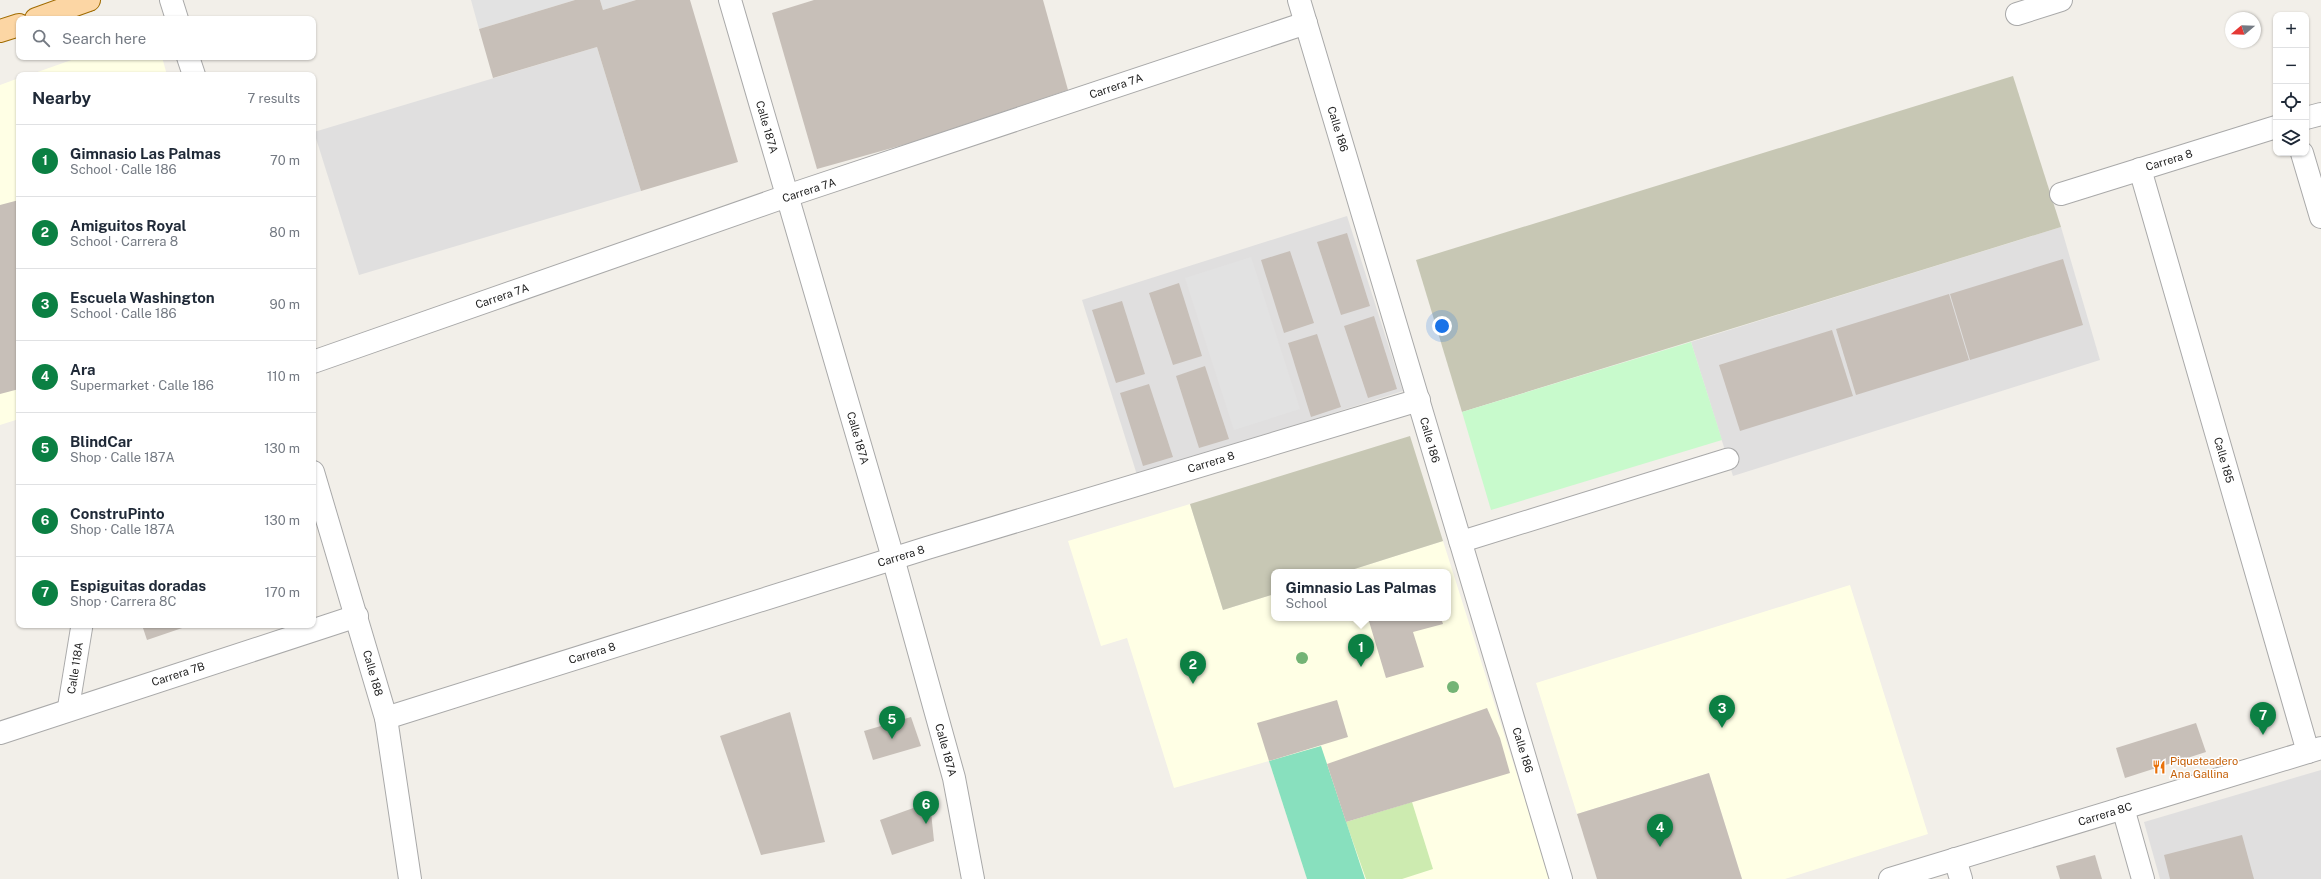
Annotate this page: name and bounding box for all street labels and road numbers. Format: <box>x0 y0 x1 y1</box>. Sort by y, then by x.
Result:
street label: Carrera 7A <box>1088 71 1144 101</box>
street label: Calle 187A <box>754 99 780 155</box>
street label: Calle 186 <box>1325 105 1351 153</box>
street label: Carrera 8 <box>2144 147 2194 173</box>
street label: Carrera 7A <box>781 176 837 204</box>
street label: Carrera 7A <box>474 281 530 311</box>
street label: Calle 187A <box>845 410 871 466</box>
street label: Calle 186 <box>1418 416 1442 464</box>
street label: Calle 185 <box>2212 436 2236 484</box>
street label: Carrera 8 <box>1186 449 1236 475</box>
street label: Carrera 8 <box>876 543 926 569</box>
street label: Carrera 8 <box>567 640 617 666</box>
street label: Calle 118A <box>65 641 85 695</box>
street label: Calle 188 <box>361 649 385 697</box>
street label: Carrera 7B <box>150 660 206 688</box>
street label: Calle 187A <box>933 722 959 778</box>
street label: Calle 186 <box>1510 726 1536 774</box>
street label: Carrera 8C <box>2077 800 2133 828</box>

